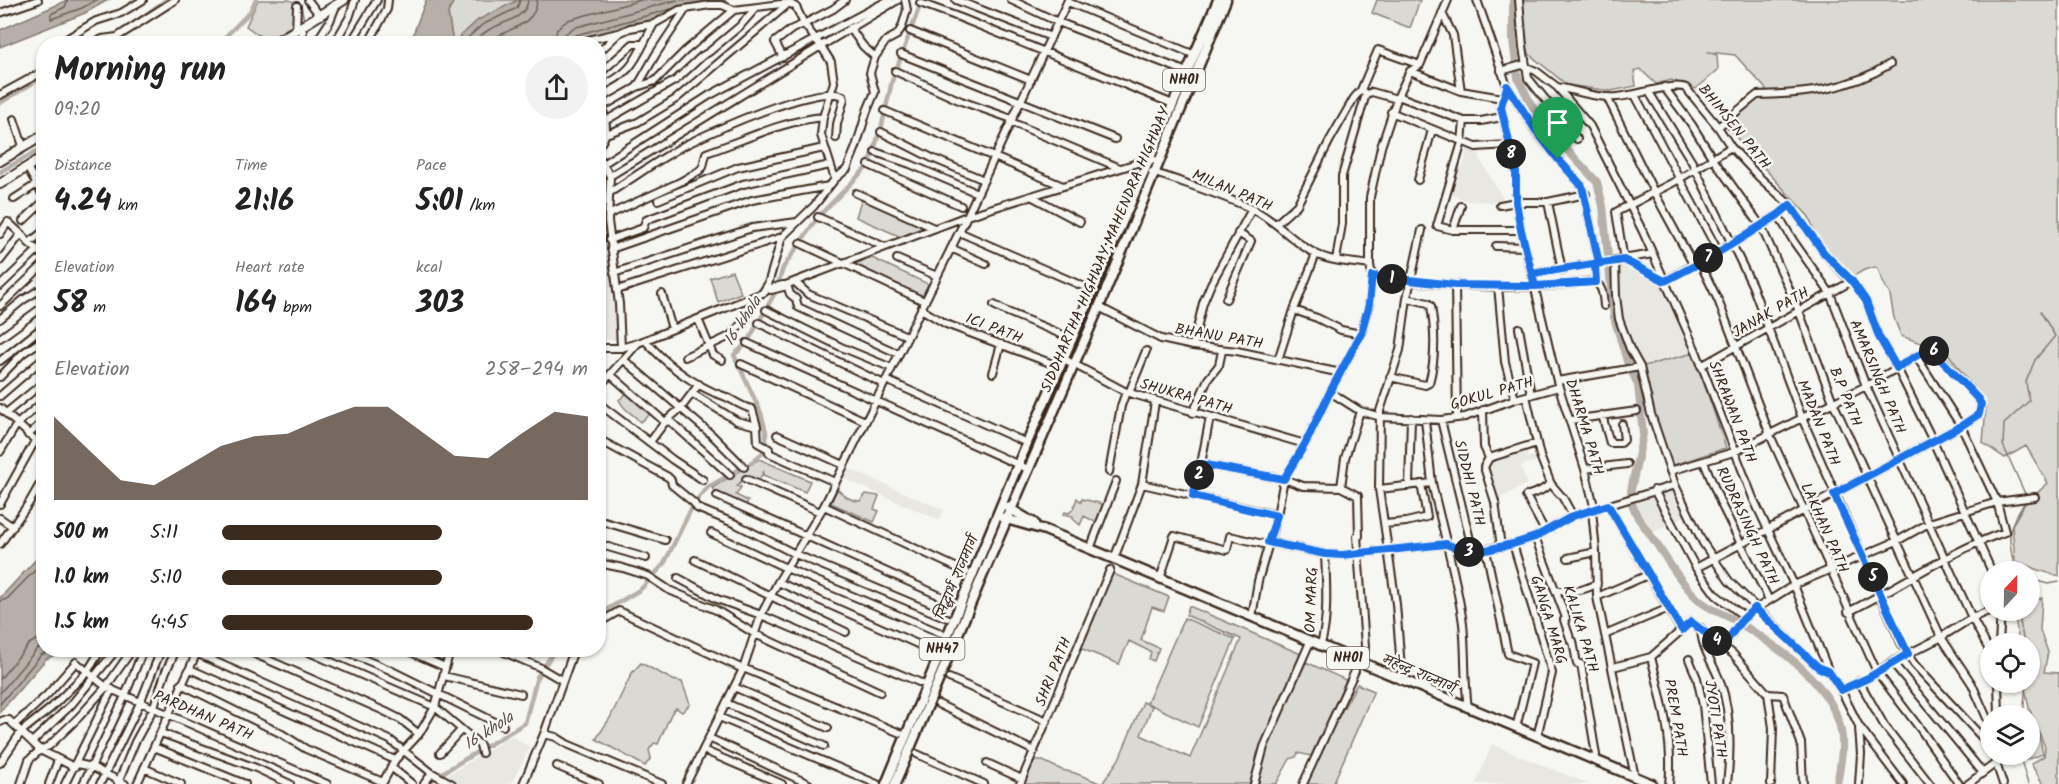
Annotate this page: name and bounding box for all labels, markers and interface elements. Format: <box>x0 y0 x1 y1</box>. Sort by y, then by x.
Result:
text: Morning run <box>54 45 226 98</box>
button: share <box>525 56 588 119</box>
road number: NH01 <box>1163 69 1205 91</box>
street label: BHIMSEN PATH <box>1692 79 1776 175</box>
text: 09:20 <box>54 94 100 126</box>
pin <box>1532 97 1583 159</box>
street label: SIDDHARTHA HIGHWAY;MAHENDRA HIGHWAY <box>1035 102 1178 396</box>
icon: arrive <box>1541 106 1574 139</box>
pin: 8 <box>1496 139 1526 169</box>
text: 8 <box>1506 141 1516 166</box>
text: Distance <box>54 153 112 178</box>
text: Time <box>235 153 267 178</box>
text: Pace <box>416 153 447 178</box>
street label: MILAN PATH <box>1188 163 1276 219</box>
text: 4.24 <box>54 178 111 226</box>
text: 21:16 <box>235 178 294 226</box>
text: 5:01 <box>416 178 463 226</box>
text: km <box>111 193 138 218</box>
text: /km <box>463 193 495 218</box>
pin: 7 <box>1693 243 1723 273</box>
text: 7 <box>1704 245 1712 270</box>
text: Elevation <box>54 255 115 280</box>
text: Heart rate <box>235 255 305 280</box>
text: kcal <box>416 255 442 280</box>
pin: 1 <box>1377 264 1407 294</box>
text: 1 <box>1390 266 1394 291</box>
text: 58 <box>54 280 87 328</box>
text: 164 <box>235 280 277 328</box>
text: 303 <box>416 280 464 328</box>
street label: JANAK PATH <box>1728 281 1814 345</box>
water label: 16 khola <box>718 290 769 351</box>
text: m <box>87 295 106 320</box>
text: bpm <box>277 295 312 320</box>
street label: ICI PATH <box>962 307 1026 351</box>
street label: AMARSINGH PATH <box>1842 316 1912 438</box>
street label: BHANU PATH <box>1173 317 1265 357</box>
pin: 6 <box>1919 336 1949 366</box>
text: 6 <box>1930 338 1938 363</box>
text: Elevation <box>54 354 130 386</box>
text: 258–294 m <box>485 354 588 386</box>
street label: SHRAWAN PATH <box>1701 357 1763 467</box>
street label: B.P PATH <box>1822 363 1868 431</box>
street label: GOKUL PATH <box>1447 371 1537 417</box>
street label: SHUKRA PATH <box>1137 372 1235 422</box>
street label: DHARMA PATH <box>1558 376 1610 478</box>
street label: MADAN PATH <box>1790 376 1846 470</box>
street label: SIDDHI PATH <box>1447 437 1491 529</box>
pin: 2 <box>1184 460 1214 490</box>
text: 2 <box>1194 462 1204 487</box>
street label: RUDRASINGH PATH <box>1709 463 1785 589</box>
street label: LAKHAN PATH <box>1793 479 1855 577</box>
text: 500 m <box>54 517 109 549</box>
text: 5:11 <box>150 517 178 549</box>
street label: सिद्धार्थ राजमार्ग <box>928 529 987 624</box>
pin: 3 <box>1454 537 1484 567</box>
text: 3 <box>1465 539 1473 564</box>
north arrow <box>1980 561 2040 621</box>
map controls <box>1980 561 2040 765</box>
text: 1.0 km <box>54 562 109 594</box>
text: 5:10 <box>150 562 182 594</box>
pin: 5 <box>1858 562 1888 592</box>
text: 5 <box>1869 564 1877 589</box>
street label: OM MARG <box>1299 567 1325 633</box>
street label: GANGA MARG <box>1523 573 1573 667</box>
street label: KALIKA PATH <box>1555 582 1605 676</box>
text: 1.5 km <box>54 607 109 639</box>
text: 4:45 <box>150 607 188 639</box>
pin: 4 <box>1702 626 1732 656</box>
text: 4 <box>1713 628 1721 653</box>
button: locate <box>1980 633 2040 693</box>
street label: SHRI PATH <box>1029 634 1079 710</box>
road number: NH47 <box>920 638 964 660</box>
road number: NH01 <box>1327 647 1369 669</box>
street label: महेन्द्र राज्मार्ग् <box>1378 648 1463 702</box>
street label: PREM PATH <box>1656 677 1694 759</box>
street label: JYOTI PATH <box>1697 678 1733 760</box>
street label: PARDHAN PATH <box>149 684 257 748</box>
water label: 16 khola <box>459 705 520 756</box>
button: layers <box>1980 705 2040 765</box>

